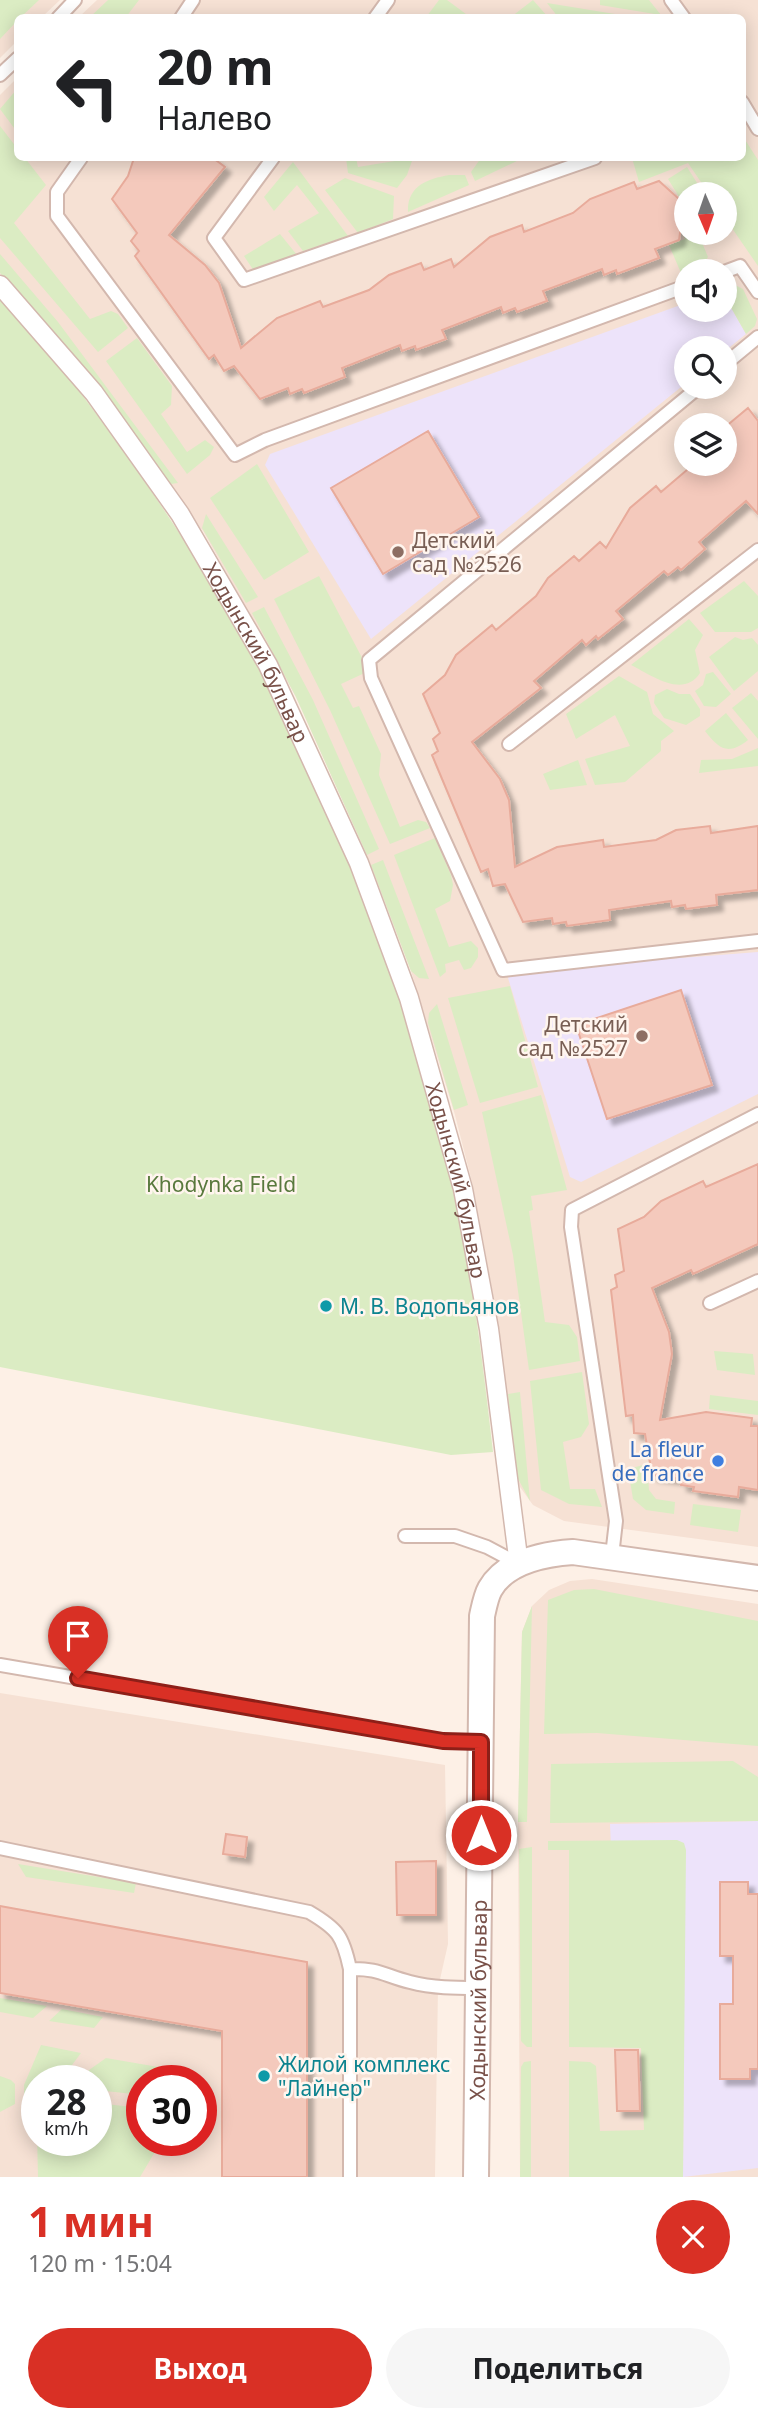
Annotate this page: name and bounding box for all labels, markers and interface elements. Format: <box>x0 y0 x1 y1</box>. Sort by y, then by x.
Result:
text: 20 m <box>157 33 274 99</box>
icon: left <box>42 42 133 133</box>
text: Налево <box>157 96 272 139</box>
north arrow <box>674 182 737 245</box>
map controls <box>674 182 737 476</box>
button: sound <box>674 259 737 322</box>
button: search <box>674 336 737 399</box>
button: layers <box>674 413 737 476</box>
place label: Детский сад №2526 <box>412 526 522 578</box>
marker: Детский сад №2526 <box>390 544 406 560</box>
street label: Ходынский бульвар <box>197 557 316 747</box>
place label: Детский сад №2527 <box>518 1010 628 1062</box>
marker: Детский сад №2527 <box>634 1028 650 1044</box>
street label: Ходынский бульвар <box>420 1079 493 1281</box>
park label: Khodynka Field <box>146 1170 296 1198</box>
place label: М. В. Водопьянов <box>340 1292 519 1320</box>
marker: М. В. Водопьянов <box>318 1298 334 1314</box>
place label: La fleur de france <box>612 1435 704 1487</box>
marker: La fleur de france <box>710 1453 726 1469</box>
pin <box>48 1606 108 1678</box>
icon: arrive <box>59 1617 97 1655</box>
position arrow <box>444 1798 518 1872</box>
street label: Ходынский бульвар <box>463 1900 493 2100</box>
place label: Жилой комплекс "Лайнер" <box>278 2050 450 2102</box>
speed limit sign: 30 <box>126 2065 217 2156</box>
marker: Жилой комплекс "Лайнер" <box>256 2068 272 2084</box>
text: 28 <box>46 2078 87 2125</box>
text: km/h <box>44 2116 89 2140</box>
text: 1 мин <box>28 2192 154 2249</box>
button: close <box>656 2200 730 2274</box>
text: 120 m · 15:04 <box>28 2247 172 2279</box>
button: Выход <box>28 2328 372 2408</box>
button: Поделиться <box>386 2328 730 2408</box>

